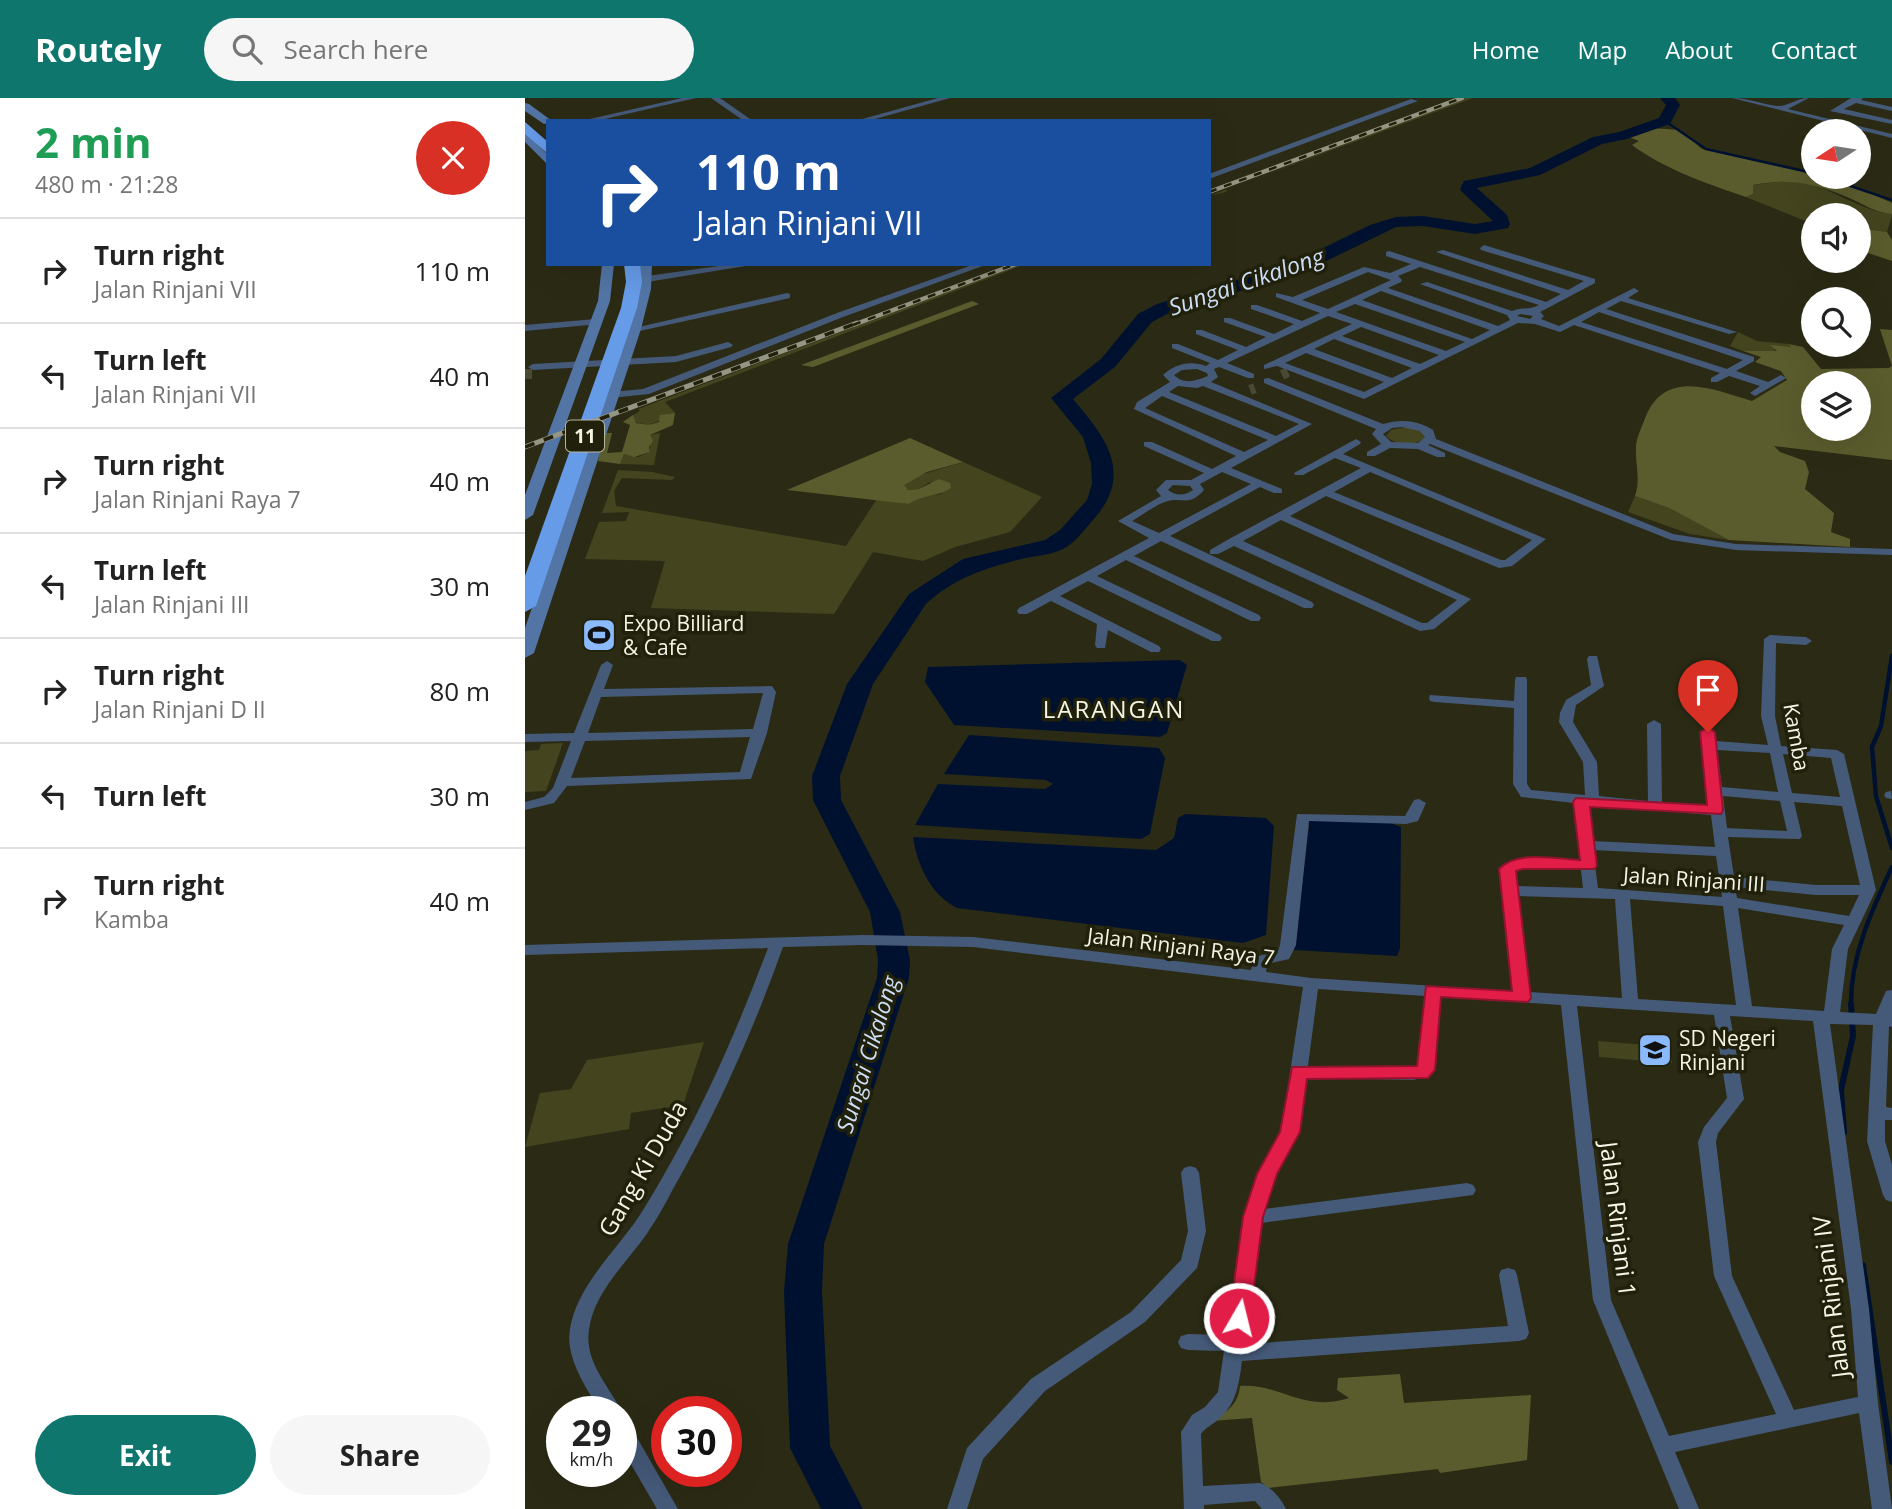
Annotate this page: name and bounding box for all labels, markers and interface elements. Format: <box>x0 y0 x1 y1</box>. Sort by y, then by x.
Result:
search box <box>204 18 694 81</box>
text: Routely <box>35 27 162 72</box>
icon: search <box>228 30 266 68</box>
text: Search here <box>284 31 428 67</box>
text: Home <box>1472 33 1540 66</box>
text: Map <box>1578 33 1627 66</box>
text: About <box>1665 33 1733 66</box>
text: Contact <box>1771 33 1857 66</box>
text: 2 min <box>35 113 152 170</box>
north arrow <box>1801 119 1871 189</box>
map controls <box>1801 119 1871 441</box>
button: close <box>416 121 490 195</box>
text: 110 m <box>696 138 841 204</box>
icon: right <box>581 147 672 238</box>
text: 480 m · 21:28 <box>35 168 178 200</box>
text: Jalan Rinjani VII <box>696 201 922 244</box>
button: sound <box>1801 203 1871 273</box>
text: Turn right <box>94 237 225 273</box>
water label: Sungai Cikalong <box>1164 239 1329 323</box>
icon: right <box>35 252 73 290</box>
text: 110 m <box>415 253 490 289</box>
text: Jalan Rinjani VII <box>94 273 257 305</box>
button: search <box>1801 287 1871 357</box>
text: Turn left <box>94 342 206 378</box>
icon: left <box>35 357 73 395</box>
text: 40 m <box>429 358 490 394</box>
button: layers <box>1801 371 1871 441</box>
text: Jalan Rinjani VII <box>94 378 257 410</box>
road number: 11 <box>566 420 604 452</box>
text: Turn right <box>94 447 225 483</box>
icon: right <box>35 462 73 500</box>
text: 40 m <box>429 463 490 499</box>
text: Jalan Rinjani Raya 7 <box>94 483 301 515</box>
text: Turn left <box>94 552 206 588</box>
icon: left <box>35 567 73 605</box>
text: 30 m <box>429 568 490 604</box>
text: Jalan Rinjani III <box>94 588 249 620</box>
place label: Expo Billiard & Cafe <box>623 609 744 661</box>
sports icon: Expo Billiard & Cafe <box>580 616 618 654</box>
text: Turn right <box>94 657 225 693</box>
pin <box>1678 660 1738 732</box>
icon: arrive <box>1689 671 1727 709</box>
icon: right <box>35 672 73 710</box>
text: 80 m <box>429 673 490 709</box>
district label: LARANGAN <box>1043 692 1185 725</box>
text: Jalan Rinjani D II <box>94 693 266 725</box>
street label: Kamba <box>1777 701 1817 773</box>
icon: left <box>35 777 73 815</box>
text: Turn left <box>94 778 206 814</box>
text: 30 m <box>429 778 490 814</box>
street label: Jalan Rinjani III <box>1620 860 1766 898</box>
text: Turn right <box>94 867 225 903</box>
icon: right <box>35 882 73 920</box>
text: 40 m <box>429 883 490 919</box>
text: Kamba <box>94 903 169 935</box>
street label: Jalan Rinjani Raya 7 <box>1084 920 1276 971</box>
water label: Sungai Cikalong <box>828 971 906 1136</box>
place label: SD Negeri Rinjani <box>1679 1024 1776 1076</box>
school or university icon: SD Negeri Rinjani <box>1636 1031 1674 1069</box>
street label: Gang Ki Duda <box>590 1094 694 1242</box>
street label: Jalan Rinjani 1 <box>1593 1138 1645 1298</box>
street label: Jalan Rinjani IV <box>1804 1213 1857 1382</box>
position arrow <box>1202 1281 1276 1355</box>
speed limit sign: 30 <box>651 1396 742 1487</box>
text: 29 <box>571 1409 612 1456</box>
button: Exit <box>35 1415 256 1495</box>
button: Share <box>270 1415 490 1495</box>
text: km/h <box>570 1447 613 1471</box>

